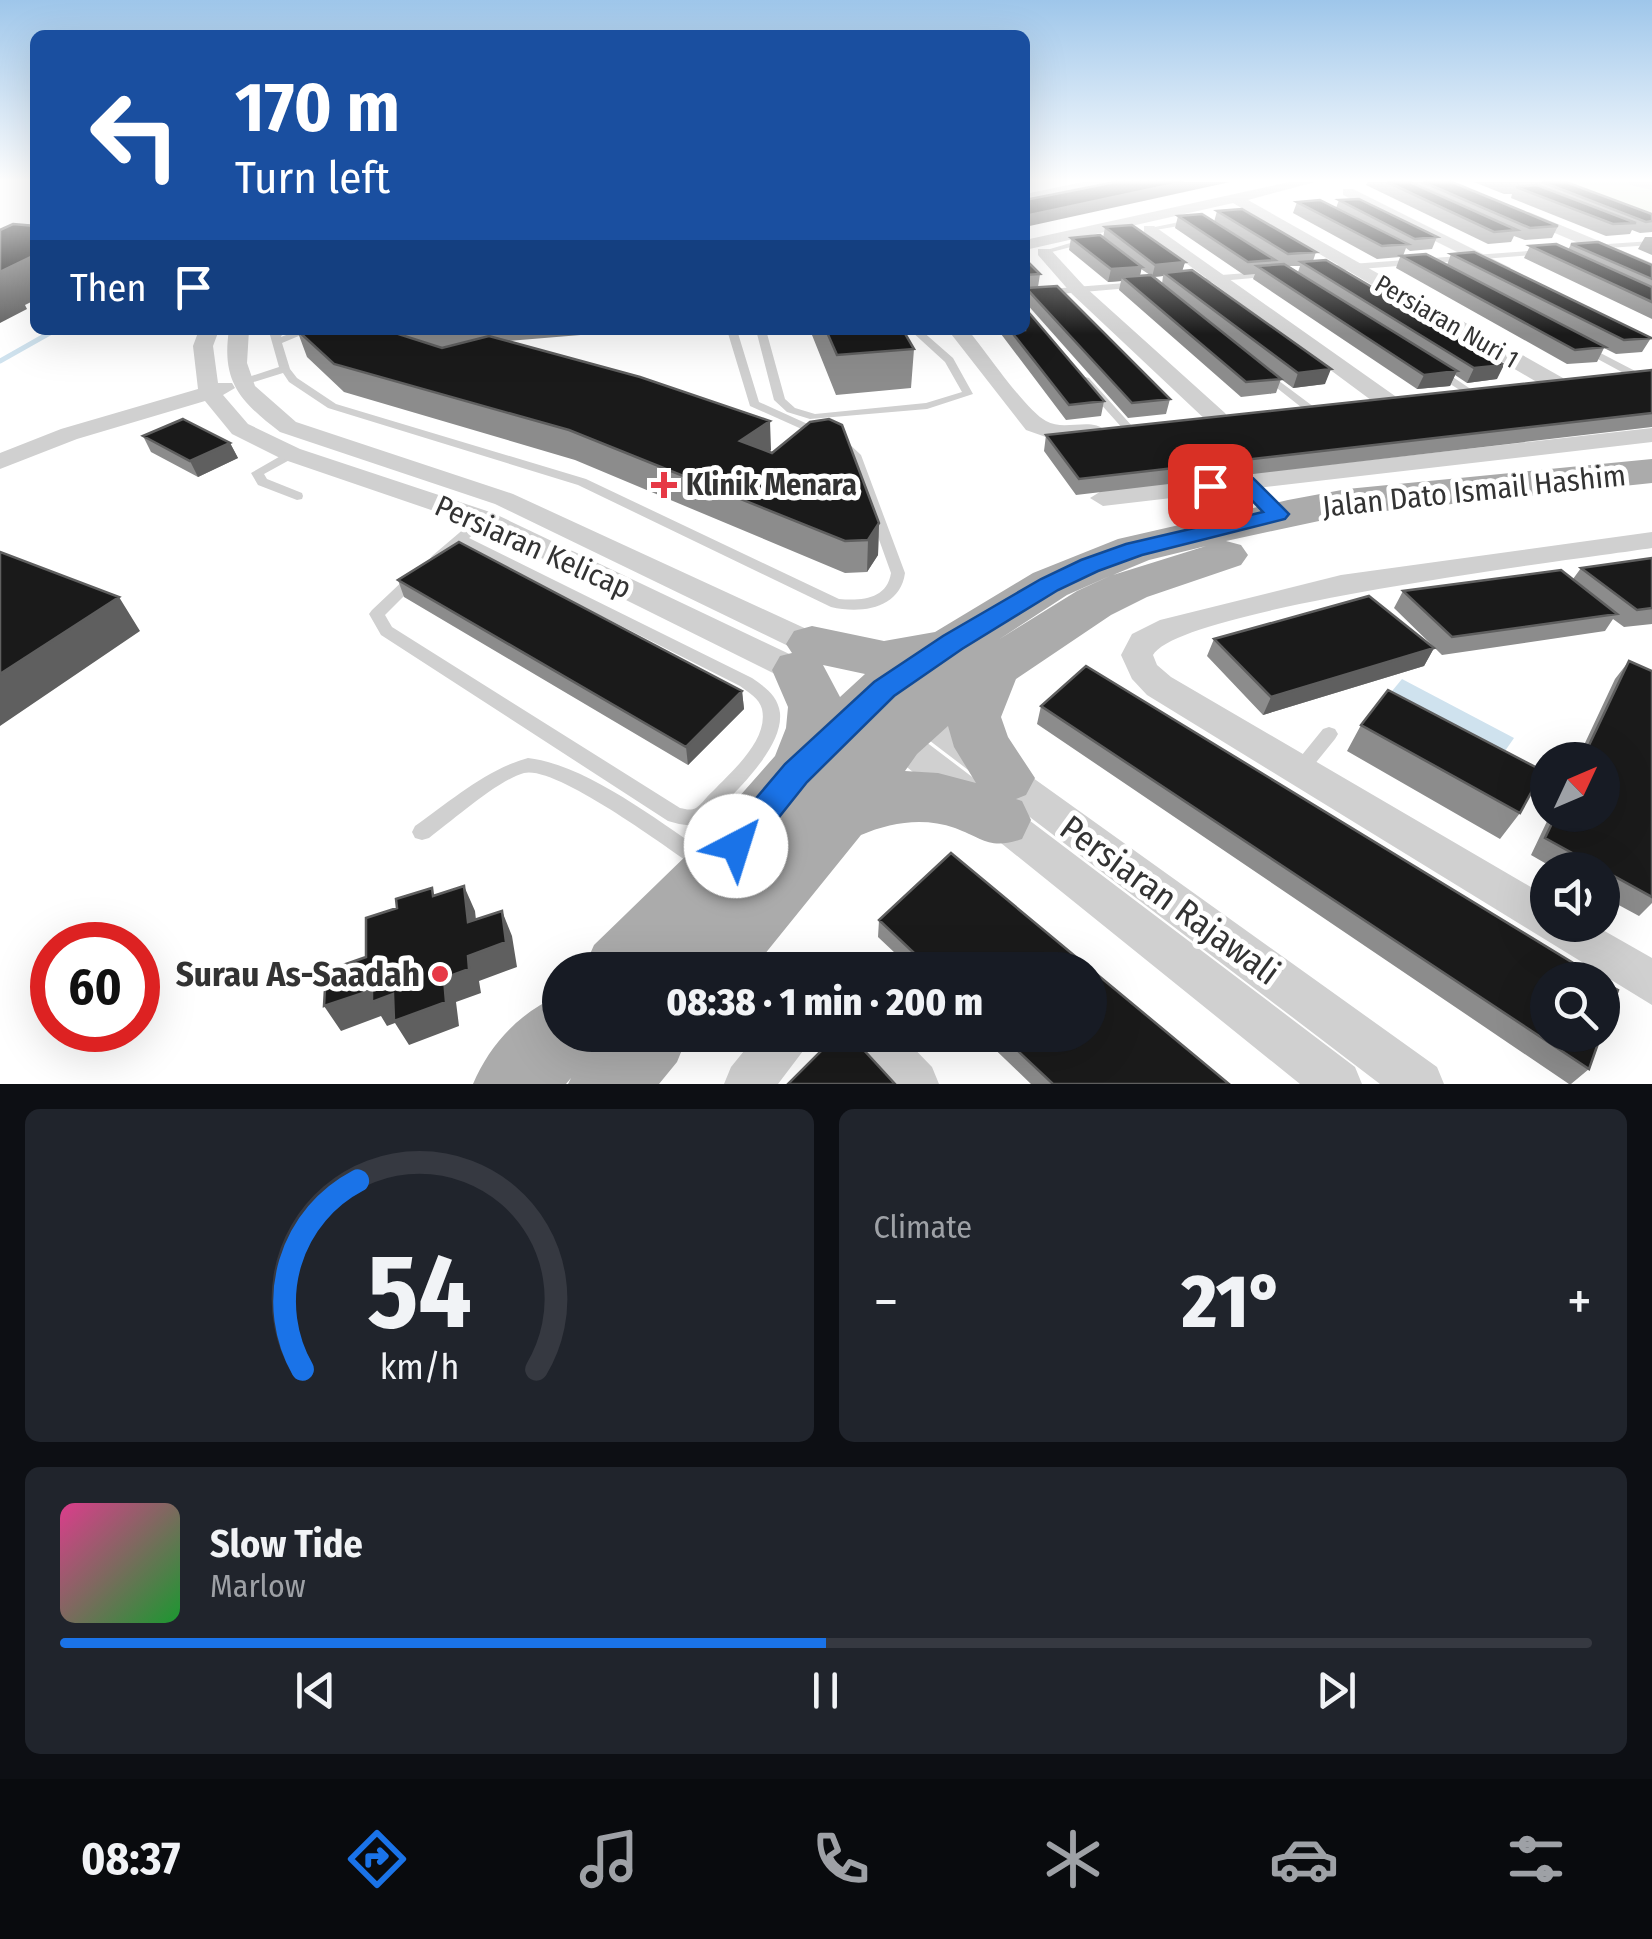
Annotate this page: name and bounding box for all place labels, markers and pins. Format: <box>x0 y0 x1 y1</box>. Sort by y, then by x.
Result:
pin <box>1168 444 1253 529</box>
place label: Klinik Menara <box>686 467 857 503</box>
marker: Klinik Menara <box>651 472 677 498</box>
place label: Surau As-Saadah <box>176 953 420 995</box>
marker: Surau As-Saadah <box>429 963 451 985</box>

